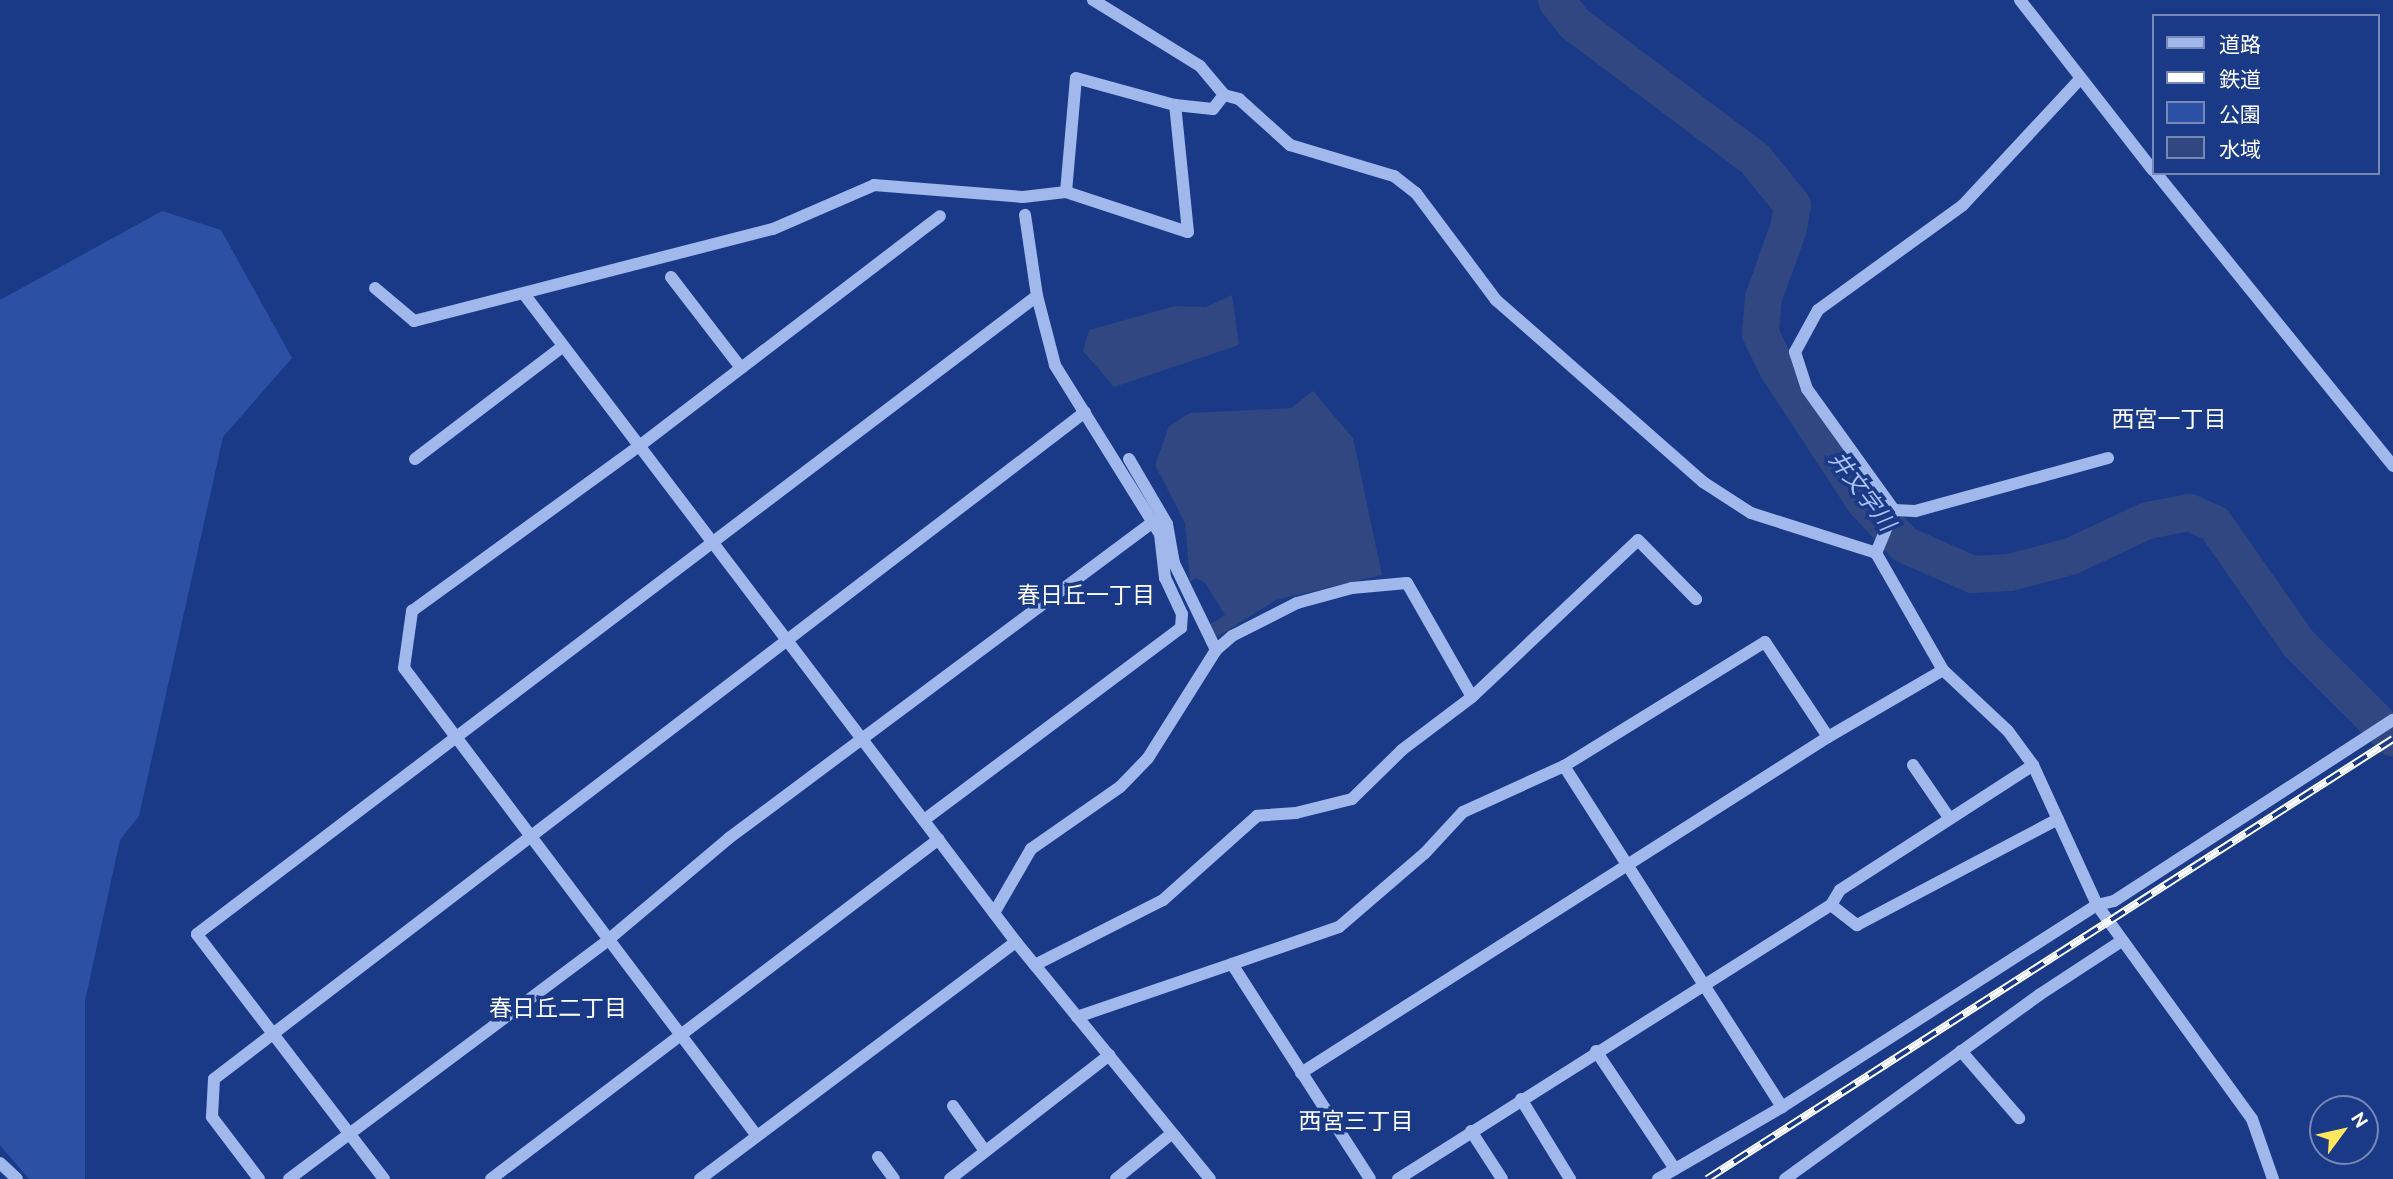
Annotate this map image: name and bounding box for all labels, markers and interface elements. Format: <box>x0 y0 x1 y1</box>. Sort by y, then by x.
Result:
legend <box>2152 14 2379 175</box>
text: 道路 <box>2219 32 2261 56</box>
text: 鉄道 <box>2219 67 2261 91</box>
text: 公園 <box>2219 102 2261 126</box>
text: 水域 <box>2219 137 2261 161</box>
district label: 西宮一丁目 <box>2112 405 2226 433</box>
water label: 井文字川 <box>1823 446 1901 536</box>
district label: 春日丘一丁目 <box>1017 581 1155 609</box>
district label: 春日丘二丁目 <box>489 994 627 1022</box>
north arrow <box>2309 1095 2379 1165</box>
district label: 西宮三丁目 <box>1299 1107 1413 1135</box>
text: N <box>2347 1108 2373 1132</box>

